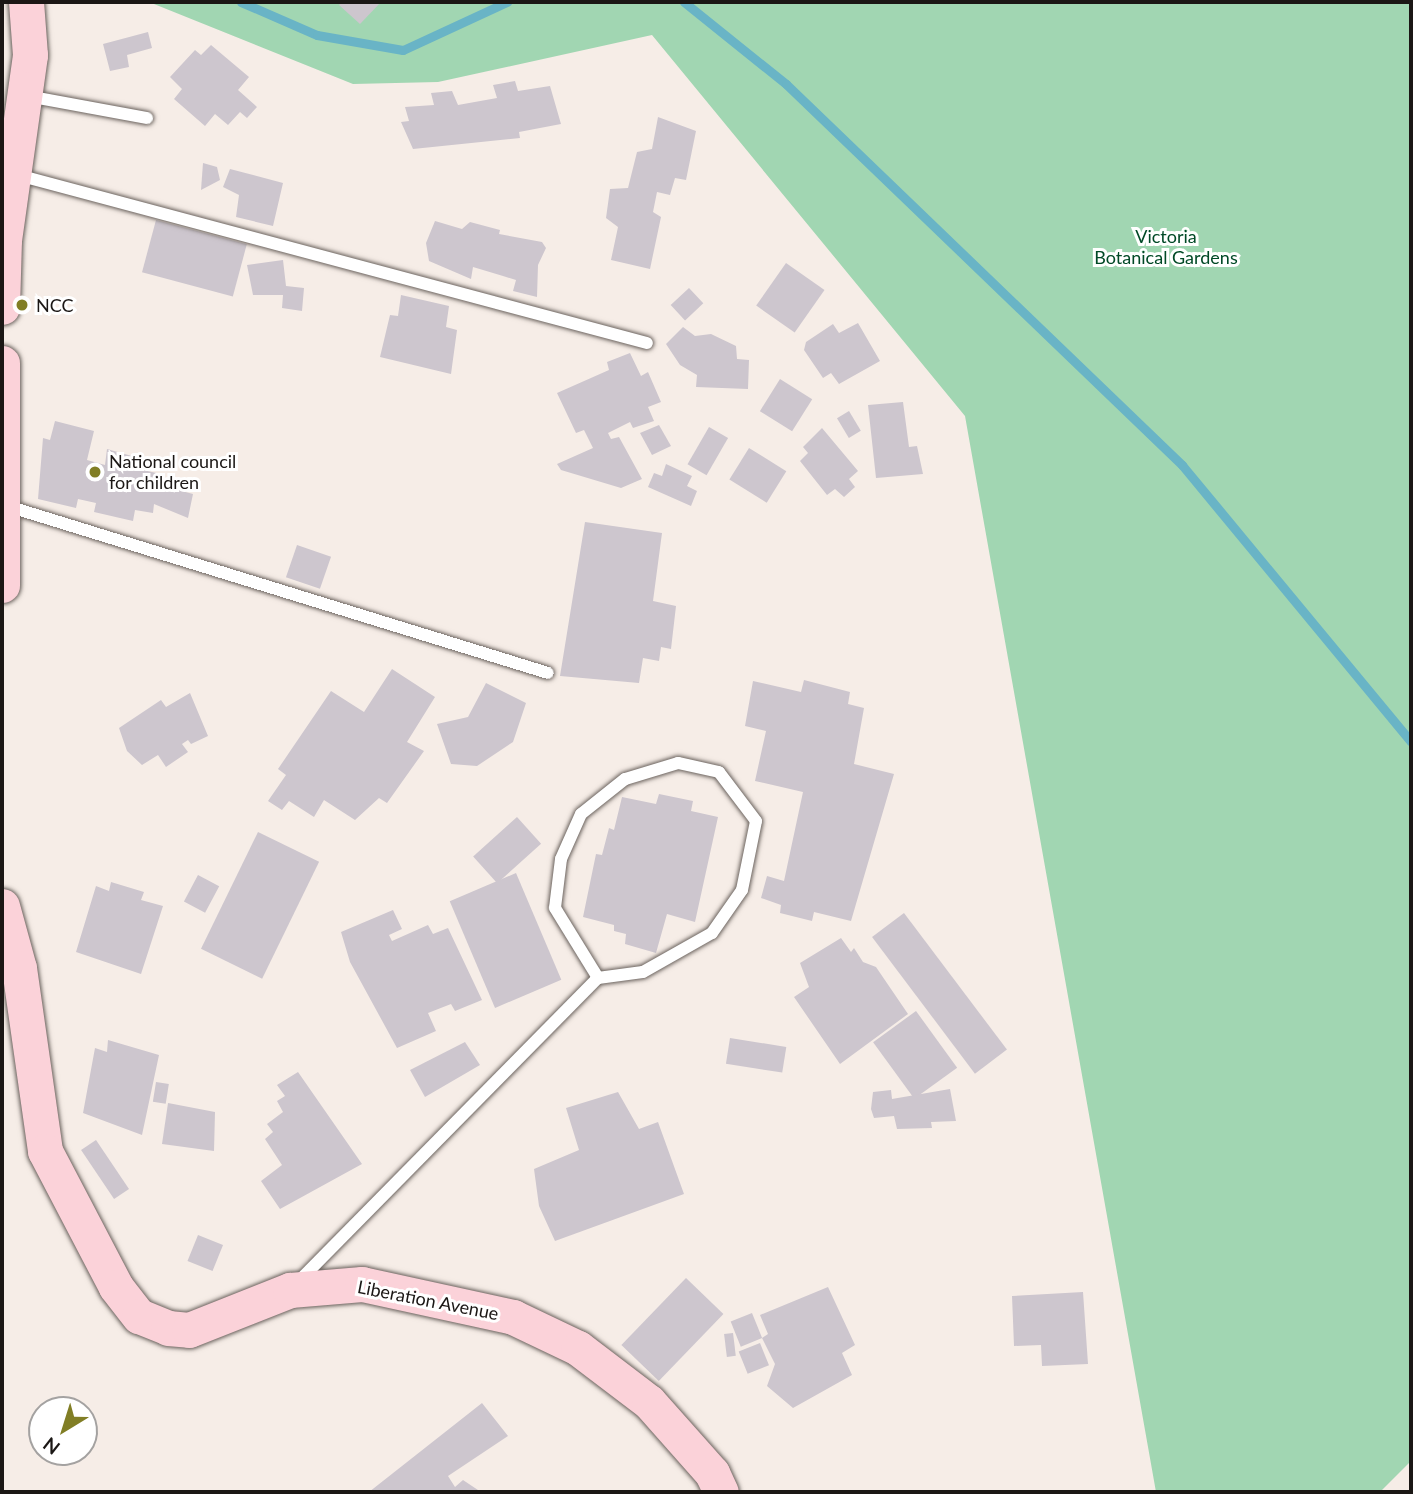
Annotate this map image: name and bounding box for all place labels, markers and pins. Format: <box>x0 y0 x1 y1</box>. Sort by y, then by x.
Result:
place label: NCC <box>36 294 74 316</box>
marker: NCC <box>14 297 30 313</box>
place label: National council for children <box>109 451 236 494</box>
marker: National council for children <box>87 464 103 480</box>

